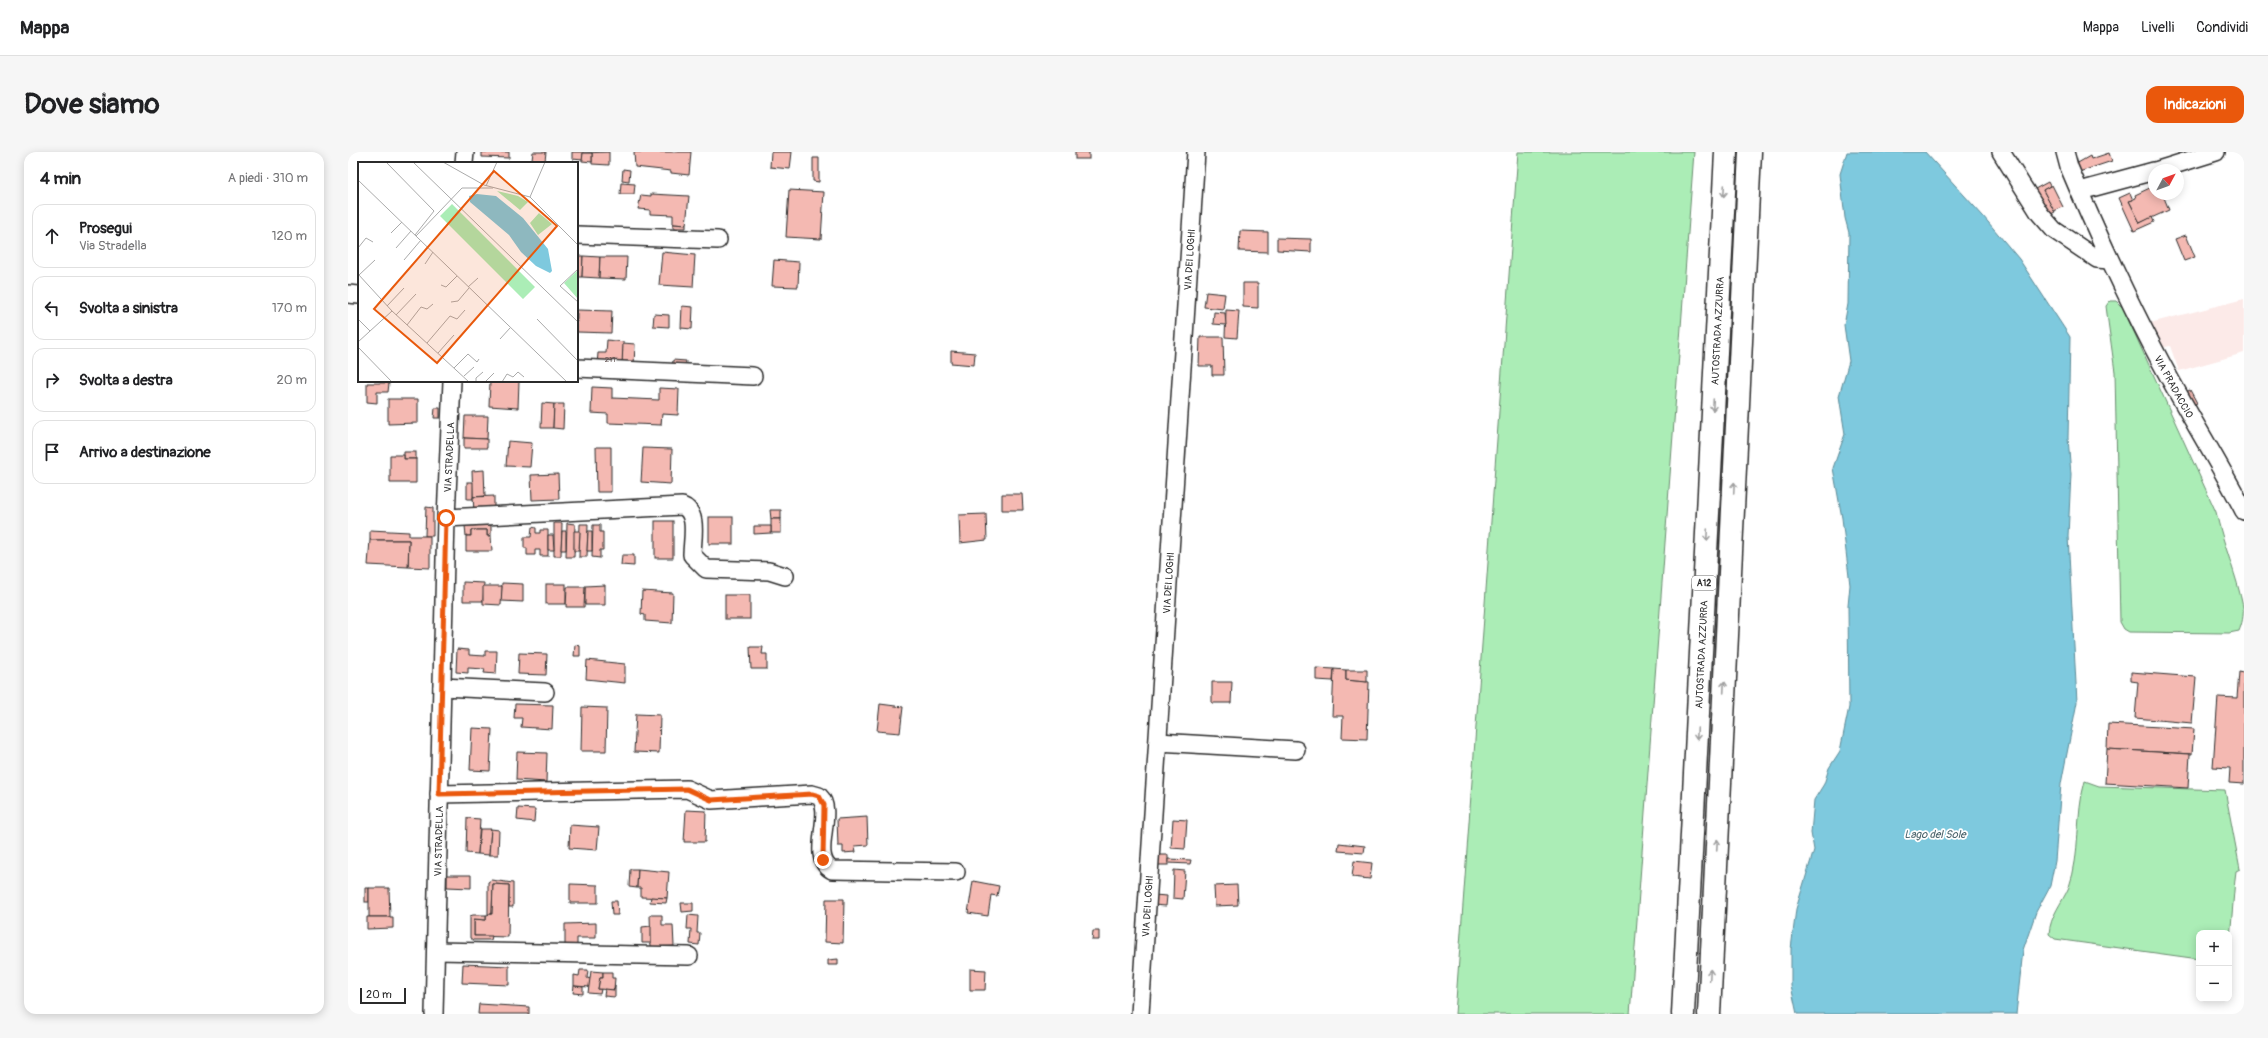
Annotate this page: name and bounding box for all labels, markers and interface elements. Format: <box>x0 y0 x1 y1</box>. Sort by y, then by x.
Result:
text: Mappa <box>20 16 69 40</box>
text: Mappa <box>2083 19 2119 36</box>
text: Livelli <box>2141 19 2174 36</box>
text: Condividi <box>2196 19 2248 36</box>
button: Indicazioni <box>2146 86 2244 123</box>
text: Dove siamo <box>24 87 160 122</box>
inset map <box>358 162 578 382</box>
north arrow <box>2148 164 2184 200</box>
text: 4 min <box>40 168 81 189</box>
text: A piedi · 310 m <box>228 170 308 186</box>
one-way arrow <box>1720 184 1727 197</box>
text: Prosegui <box>79 219 132 238</box>
icon: ahead <box>41 225 63 247</box>
text: 120 m <box>271 228 307 244</box>
street label: VIA DEI LOGHI <box>1182 229 1198 291</box>
text: Via Stradella <box>79 238 147 254</box>
street label: AUTOSTRADA AZZURRA <box>1709 276 1727 385</box>
icon: left <box>41 297 63 319</box>
text: Svolta a sinistra <box>79 299 178 318</box>
text: 170 m <box>272 300 307 316</box>
street label: VIA PRADACCIO <box>2151 354 2196 420</box>
house number: 211 <box>605 355 615 364</box>
icon: right <box>41 369 63 391</box>
text: Svolta a destra <box>79 371 173 390</box>
text: 20 m <box>276 372 307 388</box>
one-way arrow <box>1710 398 1717 411</box>
street label: VIA STRADELLA <box>442 421 457 493</box>
icon: arrive <box>41 441 63 463</box>
text: Arrivo a destinazione <box>79 443 211 462</box>
one-way arrow <box>1730 482 1737 495</box>
route start <box>437 509 455 527</box>
one-way arrow <box>1703 528 1711 541</box>
street label: VIA DEI LOGHI <box>1161 552 1177 614</box>
road number: A12 <box>1692 576 1716 590</box>
street label: AUTOSTRADA AZZURRA <box>1693 599 1711 709</box>
one-way arrow <box>1720 681 1728 694</box>
one-way arrow <box>1693 727 1701 740</box>
street label: VIA STRADELLA <box>432 805 446 876</box>
water label: Lago del Sole <box>1904 828 1967 841</box>
one-way arrow <box>1713 839 1720 852</box>
route end <box>814 851 832 869</box>
street label: VIA DEI LOGHI <box>1140 875 1156 937</box>
map controls <box>2196 930 2232 1002</box>
button: + <box>2196 930 2232 966</box>
button: − <box>2196 966 2232 1002</box>
one-way arrow <box>1707 969 1714 982</box>
scale bar <box>360 986 406 1005</box>
text: 20 m <box>366 988 392 1001</box>

